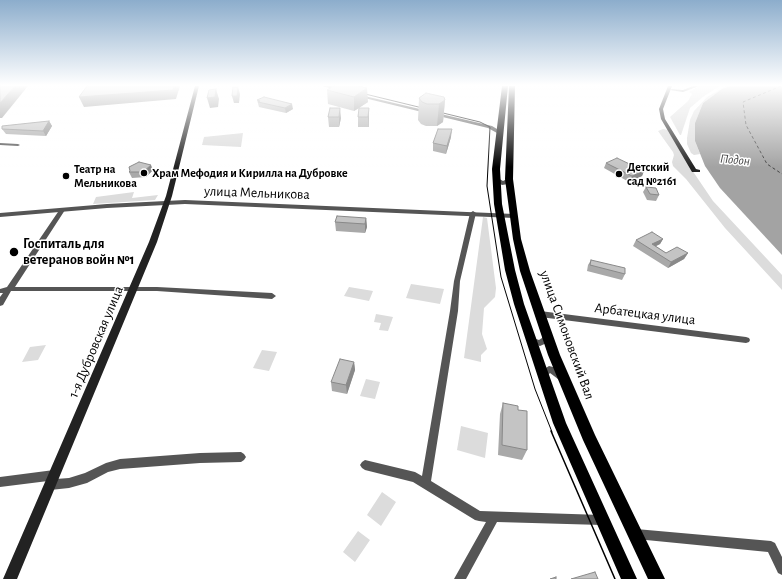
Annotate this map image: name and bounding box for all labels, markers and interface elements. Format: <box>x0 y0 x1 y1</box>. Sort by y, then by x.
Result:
water label: Подон <box>719 151 751 169</box>
place label: Детский сад №2161 <box>627 160 677 188</box>
place label: Театр на Мельникова <box>74 162 137 190</box>
place label: Храм Мефодия и Кирилла на Дубровке <box>152 166 348 180</box>
marker: Храм Мефодия и Кирилла на Дубровке <box>139 168 149 178</box>
marker: Детский сад №2161 <box>614 169 624 179</box>
marker: Театр на Мельникова <box>61 171 71 181</box>
street label: улица Мельникова <box>204 183 310 203</box>
place label: Госпиталь для ветеранов войн №1 <box>23 236 135 268</box>
marker: Госпиталь для ветеранов войн №1 <box>8 246 20 258</box>
street label: улица Симоновский Вал <box>536 268 598 402</box>
street label: 1-я Дубровская улица <box>65 284 127 400</box>
street label: Арбатецкая улица <box>594 299 696 329</box>

